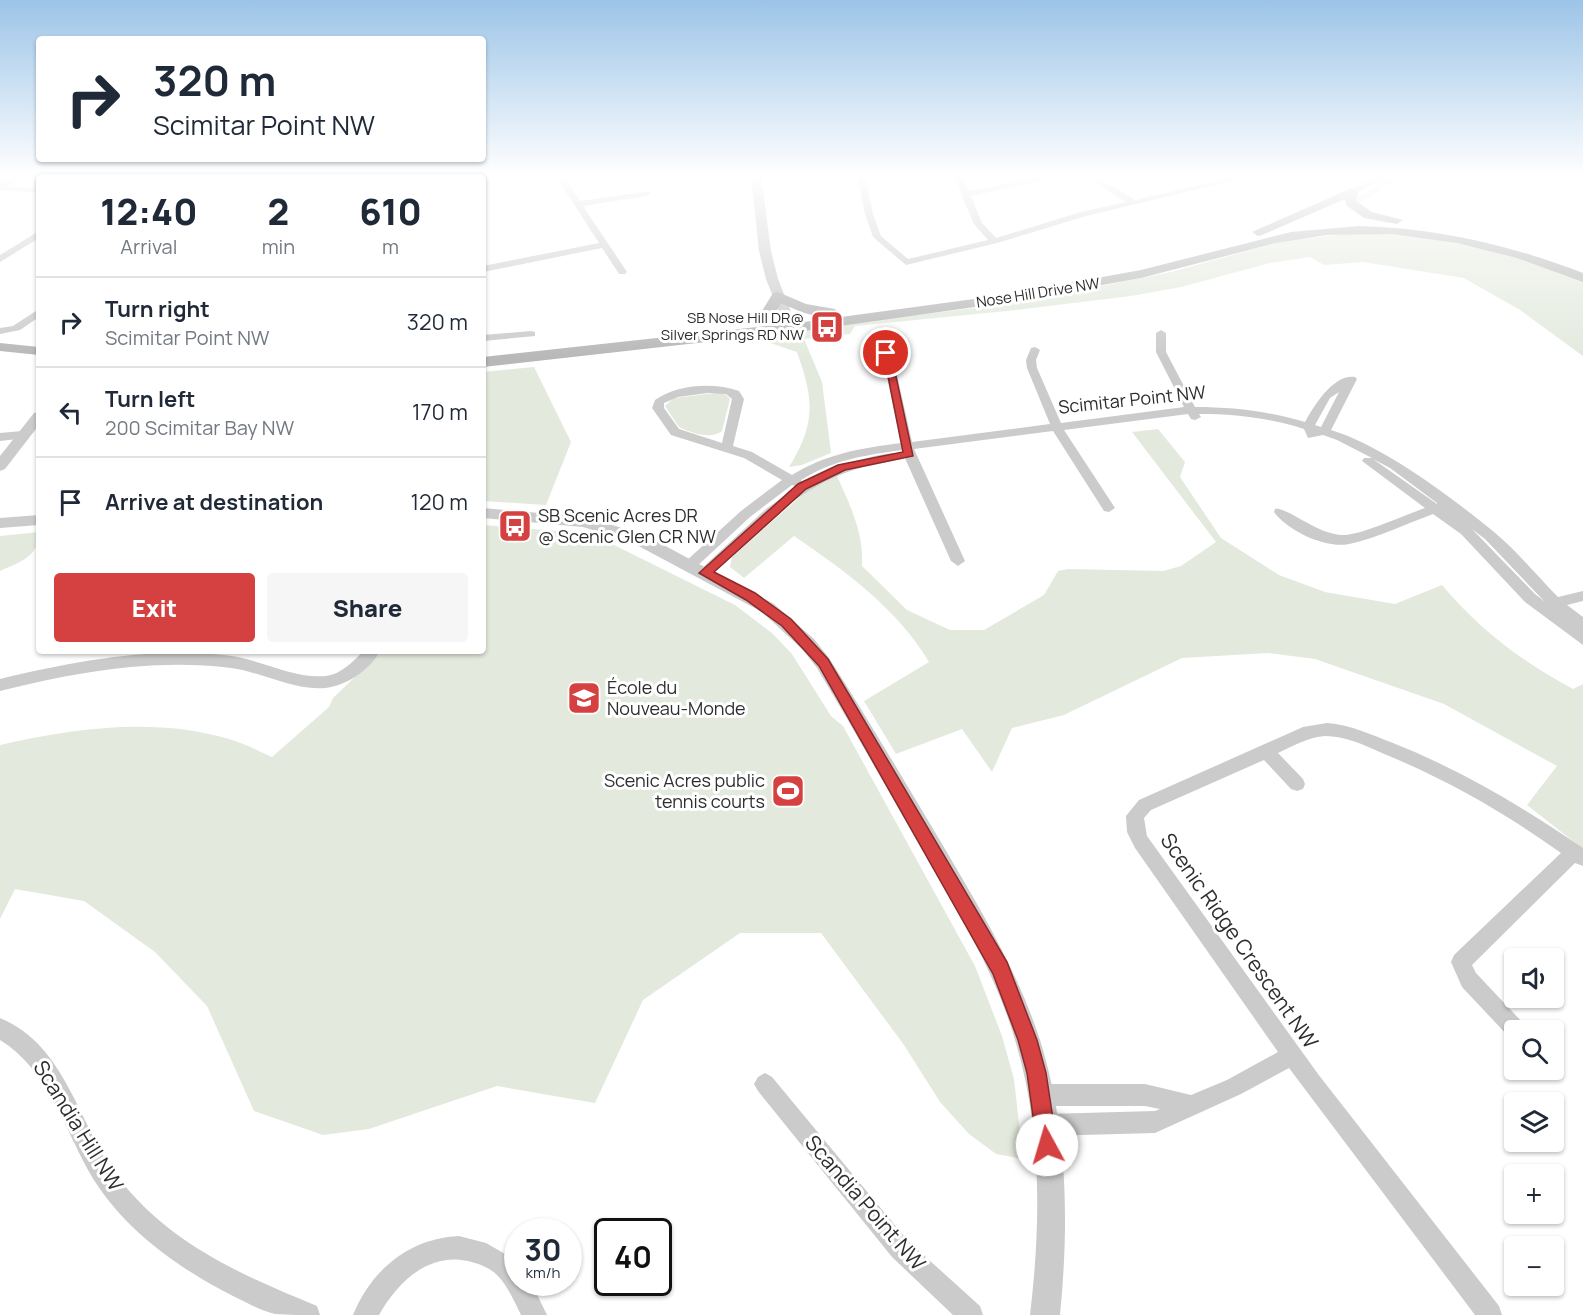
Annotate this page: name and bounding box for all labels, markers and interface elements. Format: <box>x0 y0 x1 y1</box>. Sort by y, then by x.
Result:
text: 320 m <box>153 51 276 109</box>
icon: right <box>54 60 132 138</box>
text: Scimitar Point NW <box>153 106 375 143</box>
text: 12:40 <box>100 187 198 236</box>
text: 2 <box>268 187 289 236</box>
text: 610 <box>359 187 422 236</box>
text: Arrival <box>120 233 177 260</box>
text: min <box>262 233 295 260</box>
text: m <box>382 233 399 260</box>
street label: Nose Hill Drive NW <box>975 272 1101 313</box>
text: Turn right <box>105 294 210 324</box>
icon: right <box>54 306 87 339</box>
text: 320 m <box>407 307 468 337</box>
place label: SB Nose Hill DR@ Silver Springs RD NW <box>661 307 804 345</box>
bus stop icon: SB Nose Hill DR@ Silver Springs RD NW <box>809 309 845 345</box>
text: Scimitar Point NW <box>105 324 270 351</box>
pin <box>860 327 911 378</box>
icon: arrive <box>869 336 902 369</box>
street label: Scimitar Point NW <box>1057 379 1207 419</box>
text: Turn left <box>105 384 195 414</box>
icon: left <box>54 396 87 429</box>
text: 170 m <box>412 397 468 427</box>
text: 200 Scimitar Bay NW <box>105 414 294 441</box>
icon: arrive <box>54 486 87 519</box>
text: Arrive at destination <box>105 487 323 517</box>
text: 120 m <box>410 487 468 517</box>
place label: SB Scenic Acres DR @ Scenic Glen CR NW <box>538 503 716 548</box>
bus stop icon: SB Scenic Acres DR @ Scenic Glen CR NW <box>497 508 533 544</box>
button: Exit <box>54 573 255 642</box>
button: Share <box>267 573 468 642</box>
place label: École du Nouveau-Monde <box>607 675 746 720</box>
school or university icon: École du Nouveau-Monde <box>566 680 602 716</box>
place label: Scenic Acres public tennis courts <box>604 768 765 813</box>
sports icon: Scenic Acres public tennis courts <box>770 773 806 809</box>
street label: Scenic Ridge Crescent NW <box>1155 827 1325 1054</box>
map controls <box>1504 948 1564 1296</box>
button: sound <box>1504 948 1564 1008</box>
button: search <box>1504 1020 1564 1080</box>
street label: Scandia Hill NW <box>27 1055 130 1196</box>
button: layers <box>1504 1092 1564 1152</box>
position arrow <box>1015 1113 1079 1177</box>
street label: Scandia Point NW <box>799 1129 933 1276</box>
button: + <box>1504 1164 1564 1224</box>
speed limit sign: 40 <box>594 1218 672 1296</box>
text: 30 <box>524 1229 562 1270</box>
button: − <box>1504 1236 1564 1296</box>
text: km/h <box>526 1262 560 1283</box>

